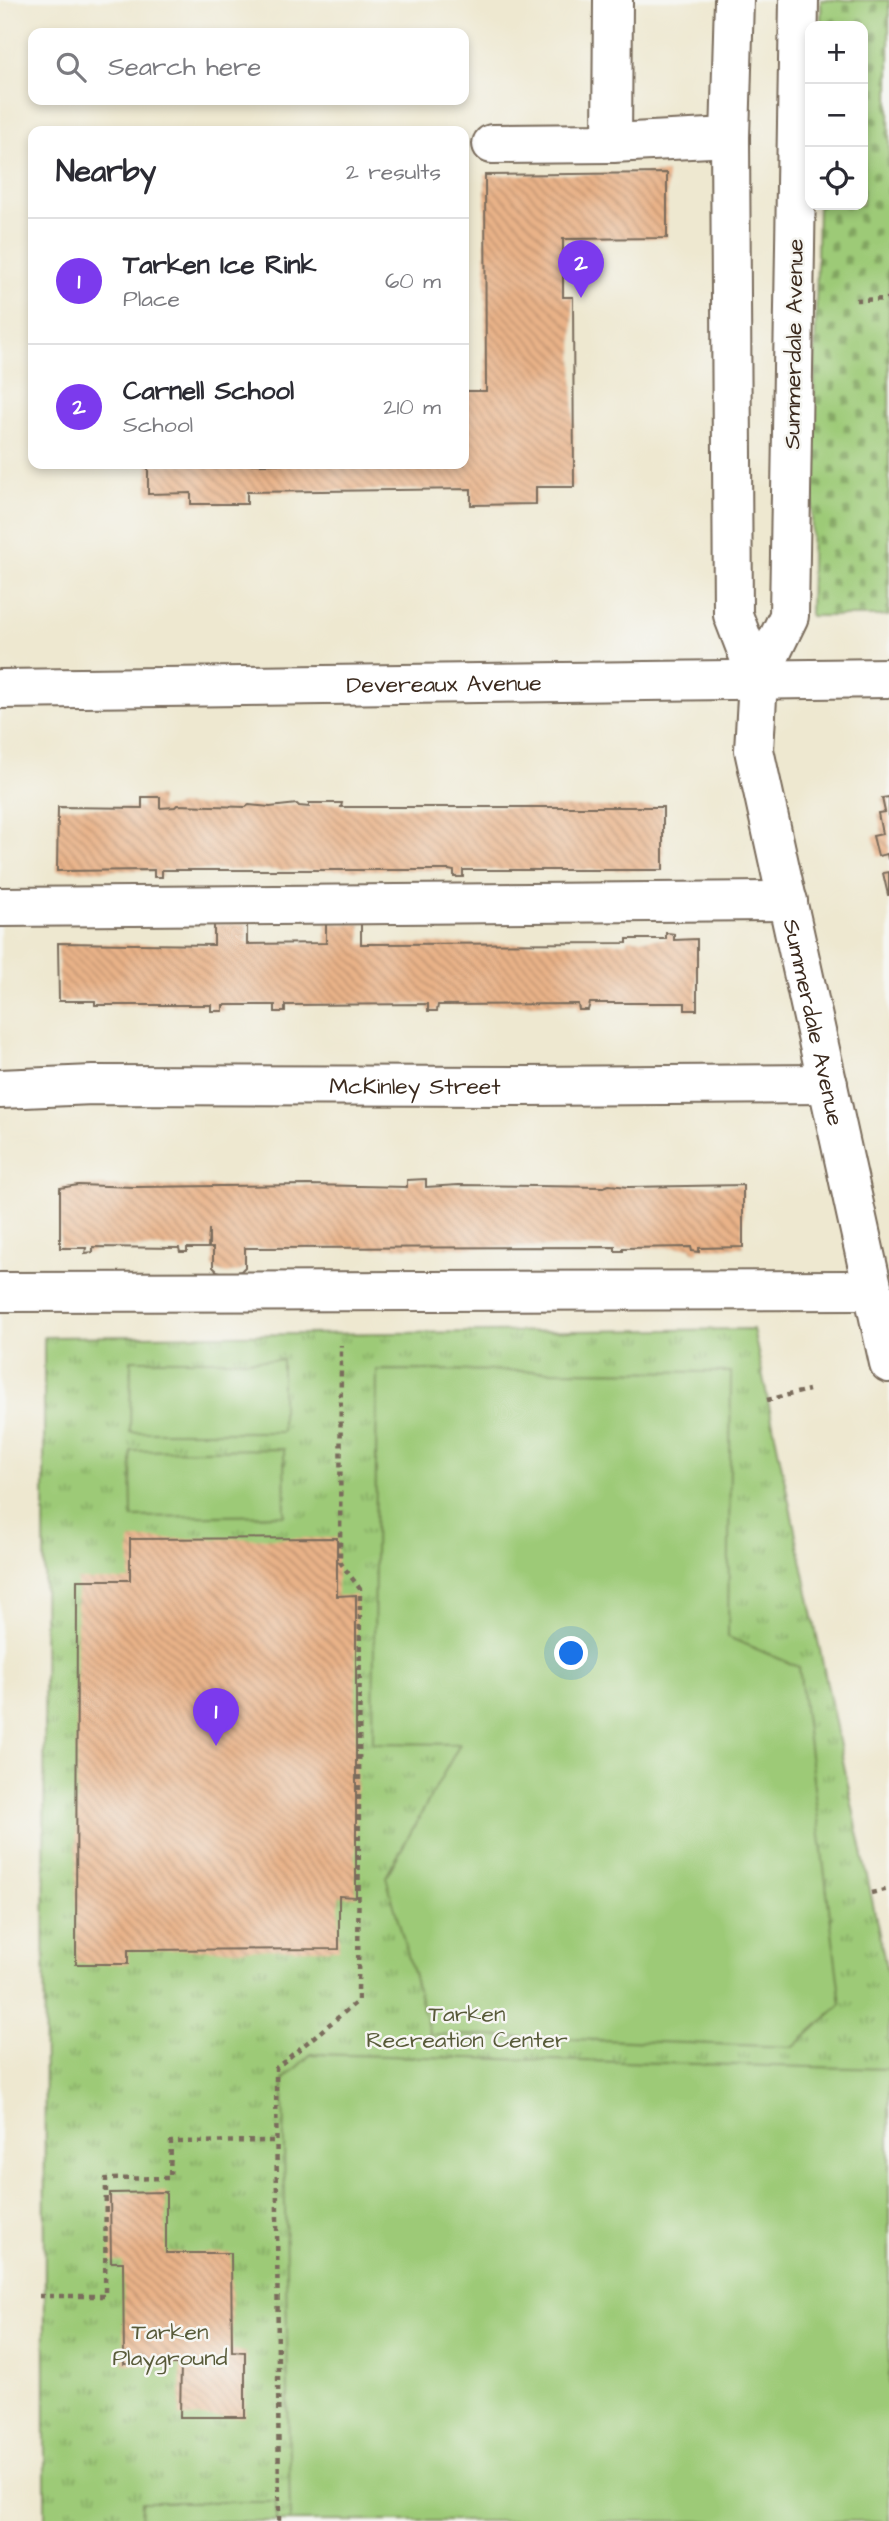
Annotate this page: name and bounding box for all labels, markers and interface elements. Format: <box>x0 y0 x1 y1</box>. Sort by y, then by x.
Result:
map controls <box>805 21 868 210</box>
button: + <box>805 21 868 84</box>
search box <box>28 28 469 105</box>
icon: search <box>52 48 90 86</box>
text: Search here <box>108 49 261 85</box>
button: − <box>805 84 868 147</box>
button: locate <box>805 147 868 210</box>
text: Nearby <box>56 151 156 193</box>
text: 2 results <box>346 156 441 188</box>
street label: Summerdale Avenue <box>776 238 812 450</box>
pin: 2 <box>558 240 604 298</box>
text: Tarken Ice Rink <box>123 247 317 283</box>
text: 1 <box>78 265 80 297</box>
text: 60 m <box>385 265 441 297</box>
text: Place <box>123 283 180 315</box>
text: Carnell School <box>123 373 294 409</box>
text: 2 <box>72 391 86 423</box>
text: 210 m <box>383 391 441 423</box>
text: School <box>123 409 193 441</box>
street label: Devereaux Avenue <box>346 667 542 702</box>
street label: Summerdale Avenue <box>775 916 851 1129</box>
street label: McKinley Street <box>329 1071 501 1104</box>
your location <box>554 1636 588 1670</box>
pin: 1 <box>193 1688 239 1746</box>
park label: Tarken Recreation Center <box>366 1998 568 2056</box>
park label: Tarken Playground <box>112 2316 228 2375</box>

